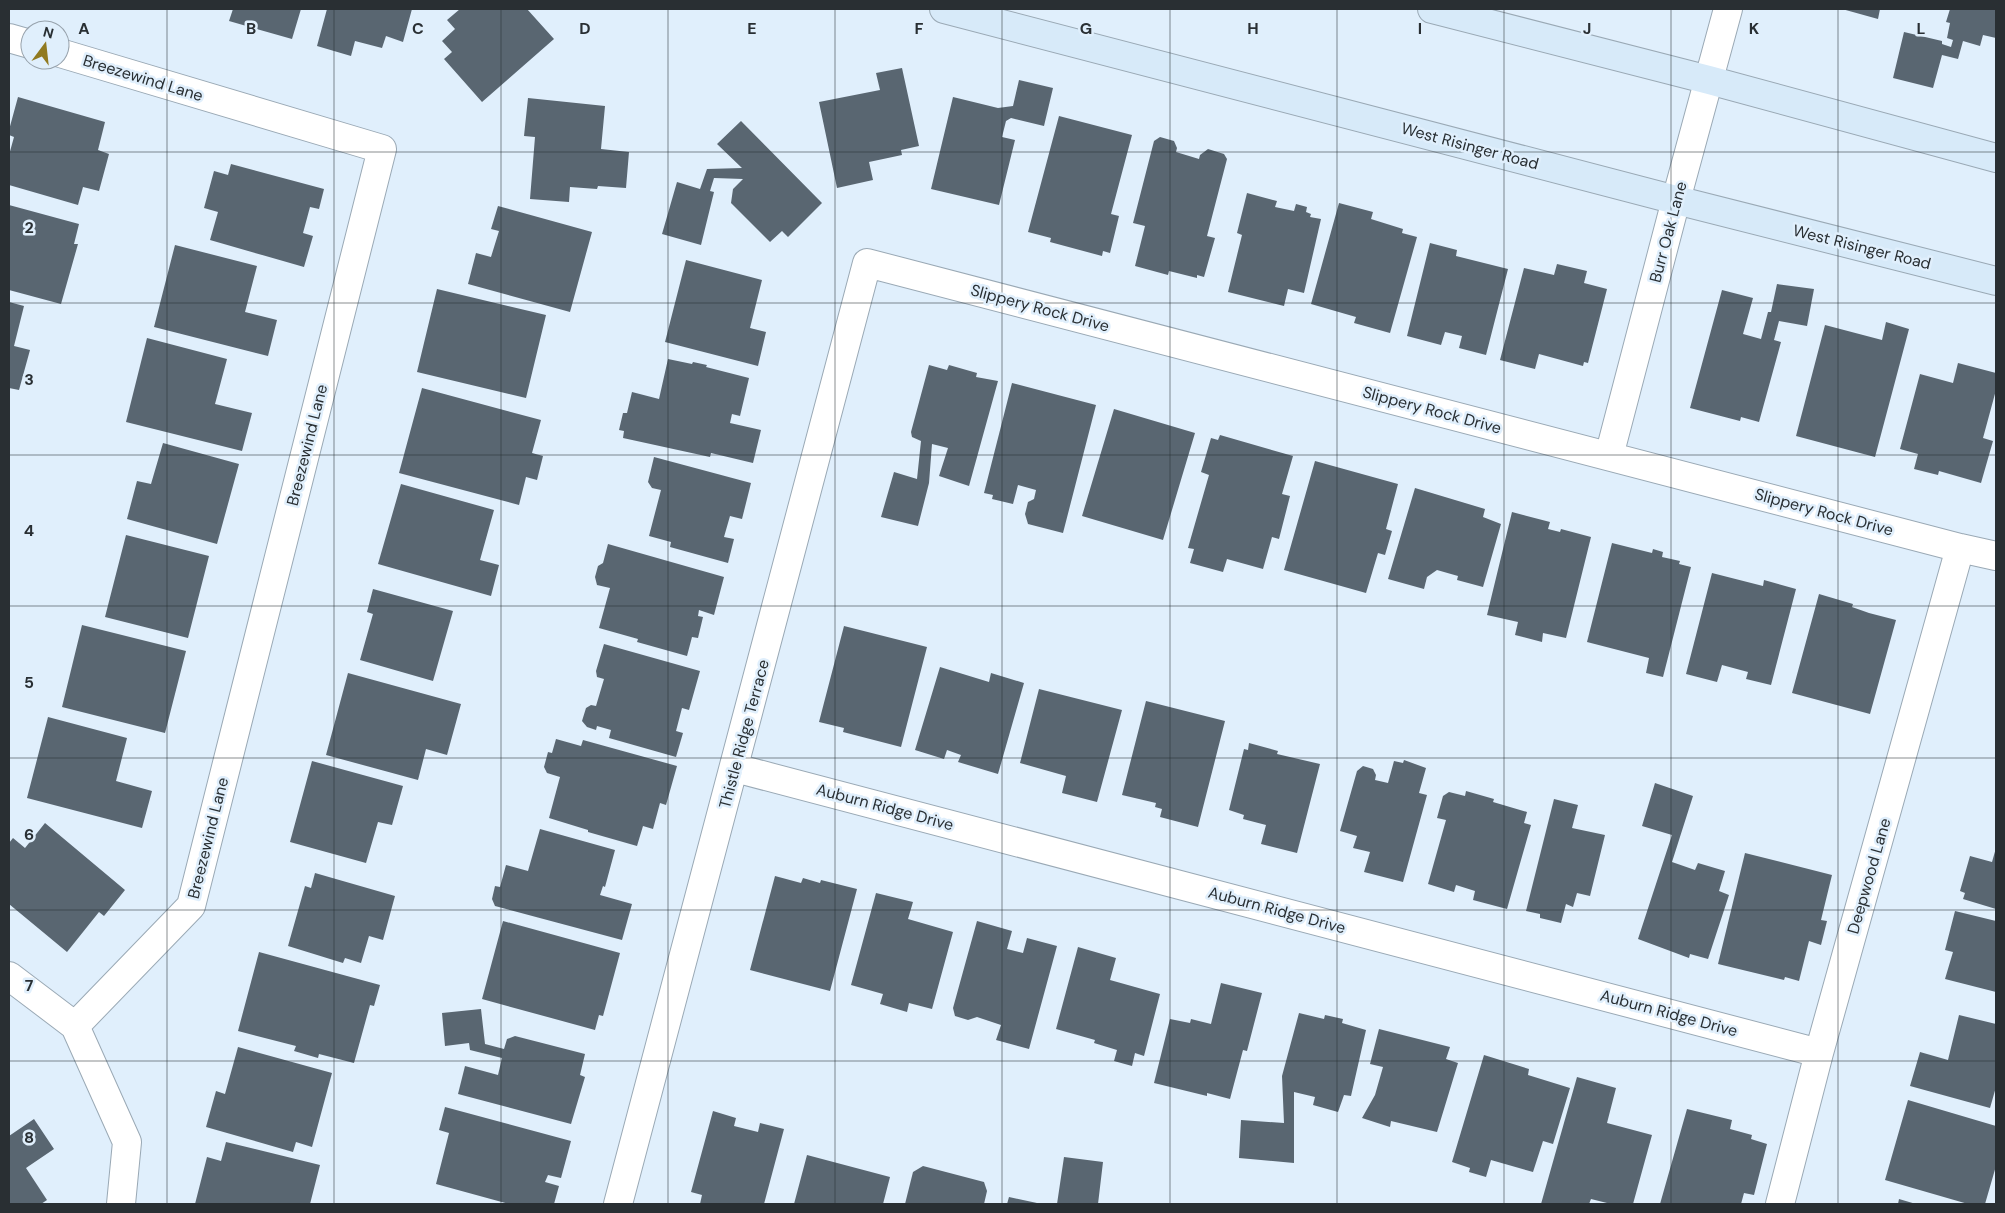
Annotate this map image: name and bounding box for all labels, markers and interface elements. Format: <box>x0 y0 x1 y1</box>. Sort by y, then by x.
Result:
text: A <box>78 18 90 39</box>
text: B <box>246 18 256 39</box>
text: C <box>412 18 424 39</box>
text: D <box>579 18 591 39</box>
text: E <box>747 18 757 39</box>
text: F <box>915 18 924 39</box>
text: G <box>1080 18 1092 39</box>
text: H <box>1247 18 1259 39</box>
text: I <box>1418 18 1422 39</box>
text: J <box>1583 18 1591 39</box>
text: K <box>1749 18 1760 39</box>
text: L <box>1917 18 1926 39</box>
north arrow <box>20 20 70 70</box>
text: N <box>41 22 56 42</box>
street label: Breezewind Lane <box>80 50 206 106</box>
street label: West Risinger Road <box>1399 118 1541 174</box>
street label: Burr Oak Lane <box>1644 179 1692 285</box>
text: 2 <box>24 217 34 238</box>
street label: West Risinger Road <box>1791 220 1933 274</box>
street label: Slippery Rock Drive <box>968 279 1112 337</box>
text: 3 <box>24 369 34 390</box>
street label: Slippery Rock Drive <box>1360 381 1504 439</box>
street label: Breezewind Lane <box>282 382 332 508</box>
street label: Slippery Rock Drive <box>1752 483 1896 541</box>
text: 4 <box>24 520 34 541</box>
street label: Thistle Ridge Terrace <box>714 657 774 811</box>
text: 5 <box>24 672 34 693</box>
street label: Breezewind Lane <box>183 775 233 901</box>
street label: Auburn Ridge Drive <box>814 779 956 835</box>
street label: Deepwood Lane <box>1842 816 1896 936</box>
text: 6 <box>24 824 34 845</box>
street label: Auburn Ridge Drive <box>1206 882 1348 938</box>
text: 7 <box>25 975 34 996</box>
street label: Auburn Ridge Drive <box>1598 985 1740 1041</box>
text: 8 <box>24 1127 34 1148</box>

